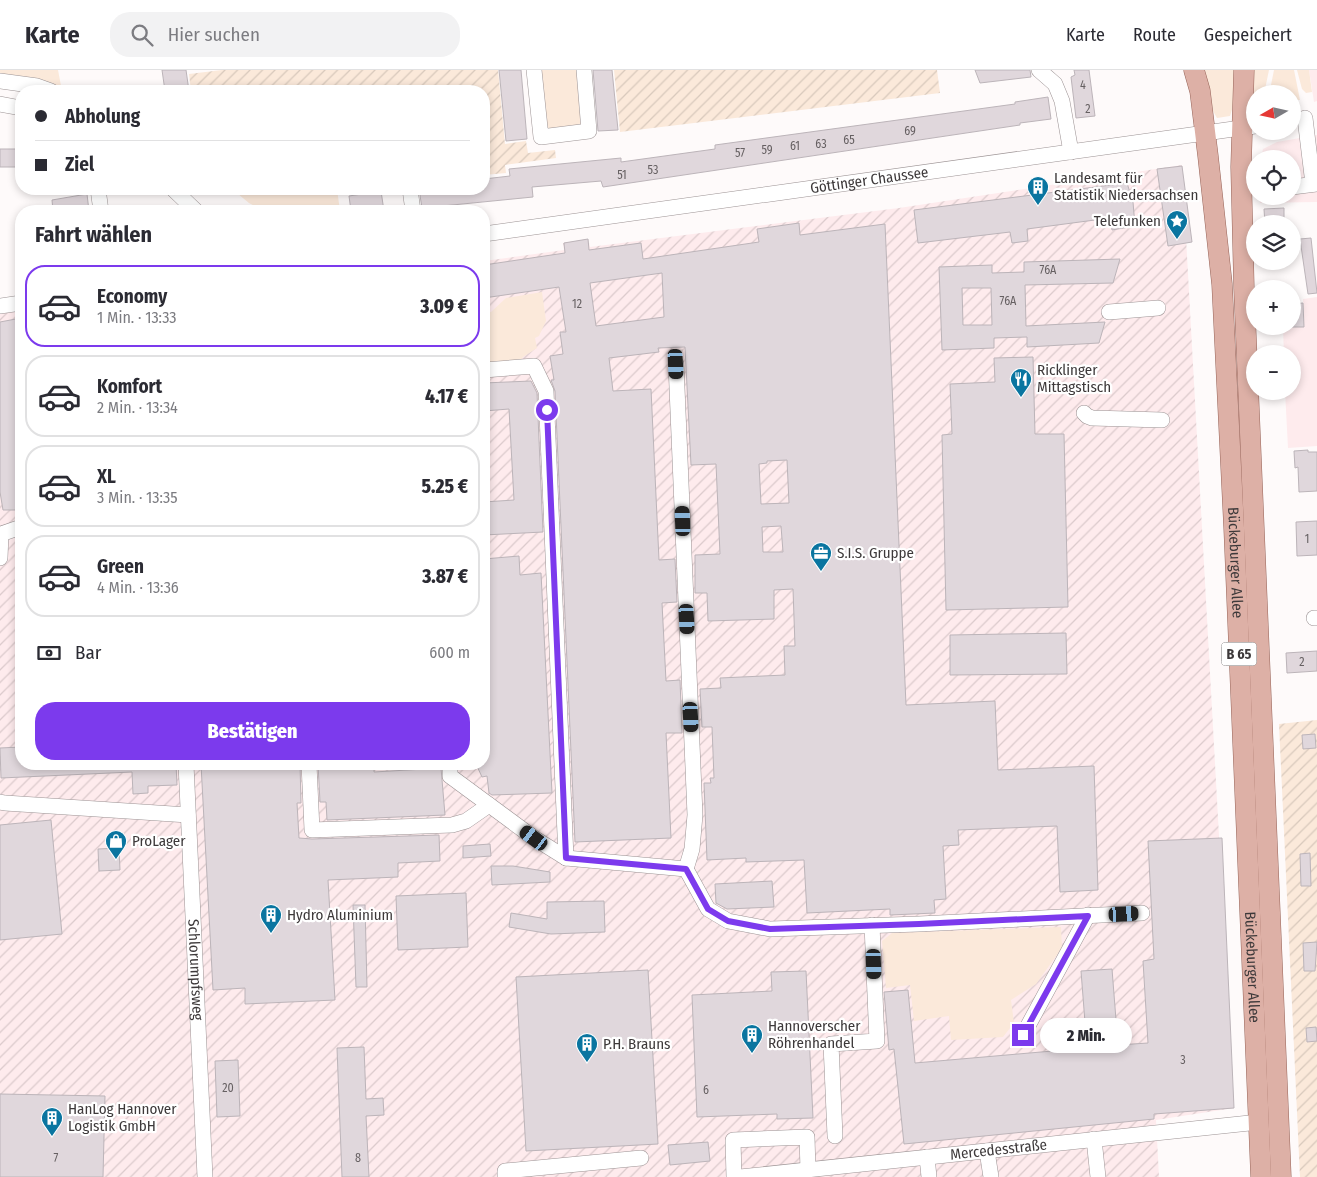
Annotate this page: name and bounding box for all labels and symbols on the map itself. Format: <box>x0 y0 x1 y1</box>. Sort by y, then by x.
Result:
house number: 4 <box>1080 78 1086 92</box>
north arrow <box>1246 85 1301 140</box>
house number: 2 <box>1085 102 1091 116</box>
house number: 69 <box>904 124 916 138</box>
house number: 65 <box>843 133 855 147</box>
house number: 63 <box>815 137 827 151</box>
house number: 61 <box>790 139 800 153</box>
house number: 59 <box>761 143 773 157</box>
house number: 57 <box>735 146 745 160</box>
house number: 53 <box>648 163 658 177</box>
street label: Göttinger Chaussee <box>809 163 929 197</box>
house number: 51 <box>617 168 627 182</box>
place label: Landesamt für Statistik Niedersachsen <box>1054 169 1198 204</box>
building icon: Landesamt für Statistik Niedersachsen <box>1026 175 1050 206</box>
place icon: Telefunken <box>1165 209 1189 240</box>
place label: Telefunken <box>1094 212 1161 230</box>
house number: 76A <box>1040 263 1057 277</box>
house number: 76A <box>1000 294 1017 308</box>
house number: 12 <box>572 297 582 311</box>
car <box>667 349 684 379</box>
place label: Ricklinger Mittagstisch <box>1037 361 1111 396</box>
restaurant icon: Ricklinger Mittagstisch <box>1009 367 1033 398</box>
route start <box>536 399 558 421</box>
car <box>674 506 691 536</box>
street label: Bückeburger Allee <box>1224 507 1247 619</box>
house number: 1 <box>1305 532 1309 546</box>
office icon: S.I.S. Gruppe <box>809 541 833 572</box>
place label: S.I.S. Gruppe <box>837 544 914 562</box>
car <box>678 604 695 634</box>
road number: B 65 <box>1222 642 1256 666</box>
house number: 2 <box>1299 655 1305 669</box>
car <box>682 702 699 732</box>
car <box>517 823 550 853</box>
shop icon: ProLager <box>104 829 128 860</box>
place label: ProLager <box>132 832 186 850</box>
building icon: Hydro Aluminium <box>259 903 283 934</box>
place label: Hydro Aluminium <box>287 906 393 924</box>
car <box>1108 906 1139 922</box>
street label: Bückeburger Allee <box>1241 911 1264 1023</box>
street label: Schlorumpfsweg <box>184 919 207 1021</box>
car <box>865 949 882 979</box>
place label: Hannoverscher Röhrenhandel <box>768 1017 861 1052</box>
callout: 2 Min. <box>1040 1018 1133 1052</box>
building icon: Hannoverscher Röhrenhandel <box>740 1023 764 1054</box>
route end <box>1012 1024 1034 1046</box>
building icon: P.H. Brauns <box>575 1032 599 1063</box>
place label: P.H. Brauns <box>603 1035 671 1053</box>
house number: 3 <box>1180 1053 1186 1067</box>
house number: 20 <box>222 1081 234 1095</box>
house number: 6 <box>703 1083 709 1097</box>
place label: HanLog Hannover Logistik GmbH <box>68 1100 177 1135</box>
building icon: HanLog Hannover Logistik GmbH <box>40 1106 64 1137</box>
street label: Mercedesstraße <box>949 1136 1048 1164</box>
house number: 7 <box>54 1151 59 1165</box>
house number: 8 <box>355 1151 361 1165</box>

